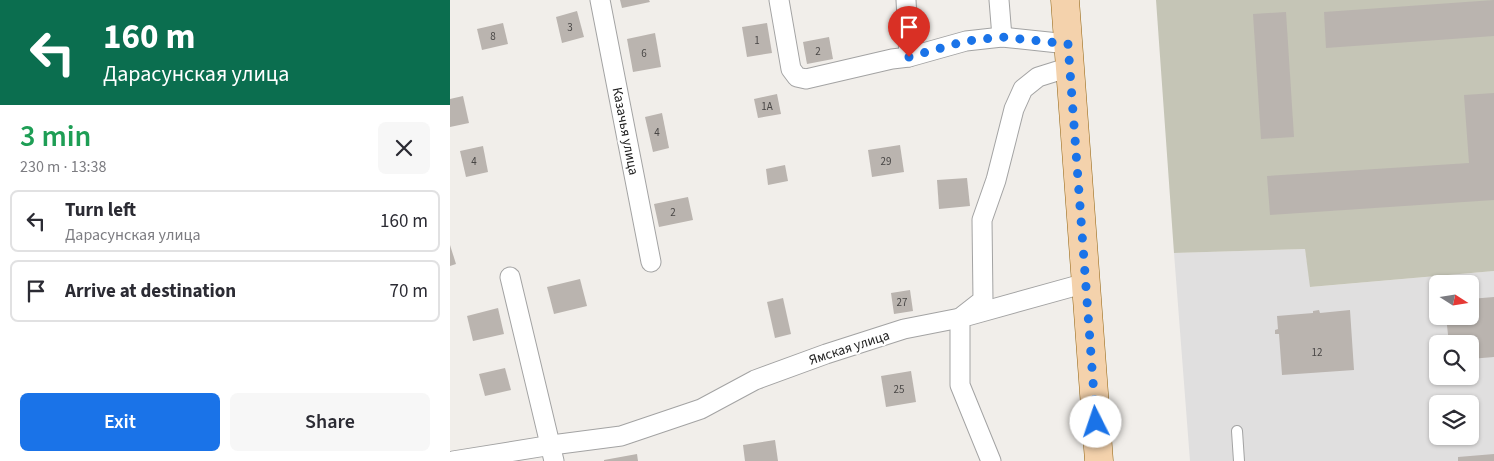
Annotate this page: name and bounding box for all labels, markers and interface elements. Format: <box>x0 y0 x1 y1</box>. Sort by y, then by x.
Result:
pin <box>888 6 930 57</box>
text: 160 m <box>103 12 195 62</box>
icon: arrive <box>895 13 923 41</box>
icon: left <box>20 20 85 85</box>
house number: 3 <box>567 20 573 35</box>
house number: 8 <box>490 29 496 44</box>
house number: 1 <box>754 33 760 48</box>
house number: 2 <box>815 44 821 59</box>
house number: 6 <box>641 46 647 61</box>
text: Дарасунская улица <box>103 58 289 90</box>
street label: Казачья улица <box>607 85 643 177</box>
house number: 1А <box>761 99 773 114</box>
text: 3 min <box>20 115 91 158</box>
button: close <box>378 122 430 174</box>
house number: 4 <box>654 125 660 140</box>
house number: 4 <box>471 154 477 169</box>
house number: 29 <box>881 154 891 169</box>
text: 230 m · 13:38 <box>20 156 107 178</box>
text: Turn left <box>65 197 136 224</box>
house number: 2 <box>670 205 676 220</box>
icon: left <box>22 207 50 235</box>
text: 160 m <box>380 208 428 235</box>
text: Дарасунская улица <box>65 224 200 246</box>
north arrow <box>1429 275 1479 325</box>
map controls <box>1429 275 1479 445</box>
icon: arrive <box>22 277 50 305</box>
text: Arrive at destination <box>65 278 236 305</box>
text: 70 m <box>390 278 428 305</box>
house number: 27 <box>897 295 907 310</box>
street label: Ямская улица <box>806 325 892 370</box>
button: search <box>1429 335 1479 385</box>
house number: 12 <box>1312 345 1322 360</box>
house number: 25 <box>894 382 904 397</box>
button: Exit <box>20 393 220 451</box>
button: Share <box>230 393 430 451</box>
position arrow <box>1069 395 1121 447</box>
button: layers <box>1429 395 1479 445</box>

